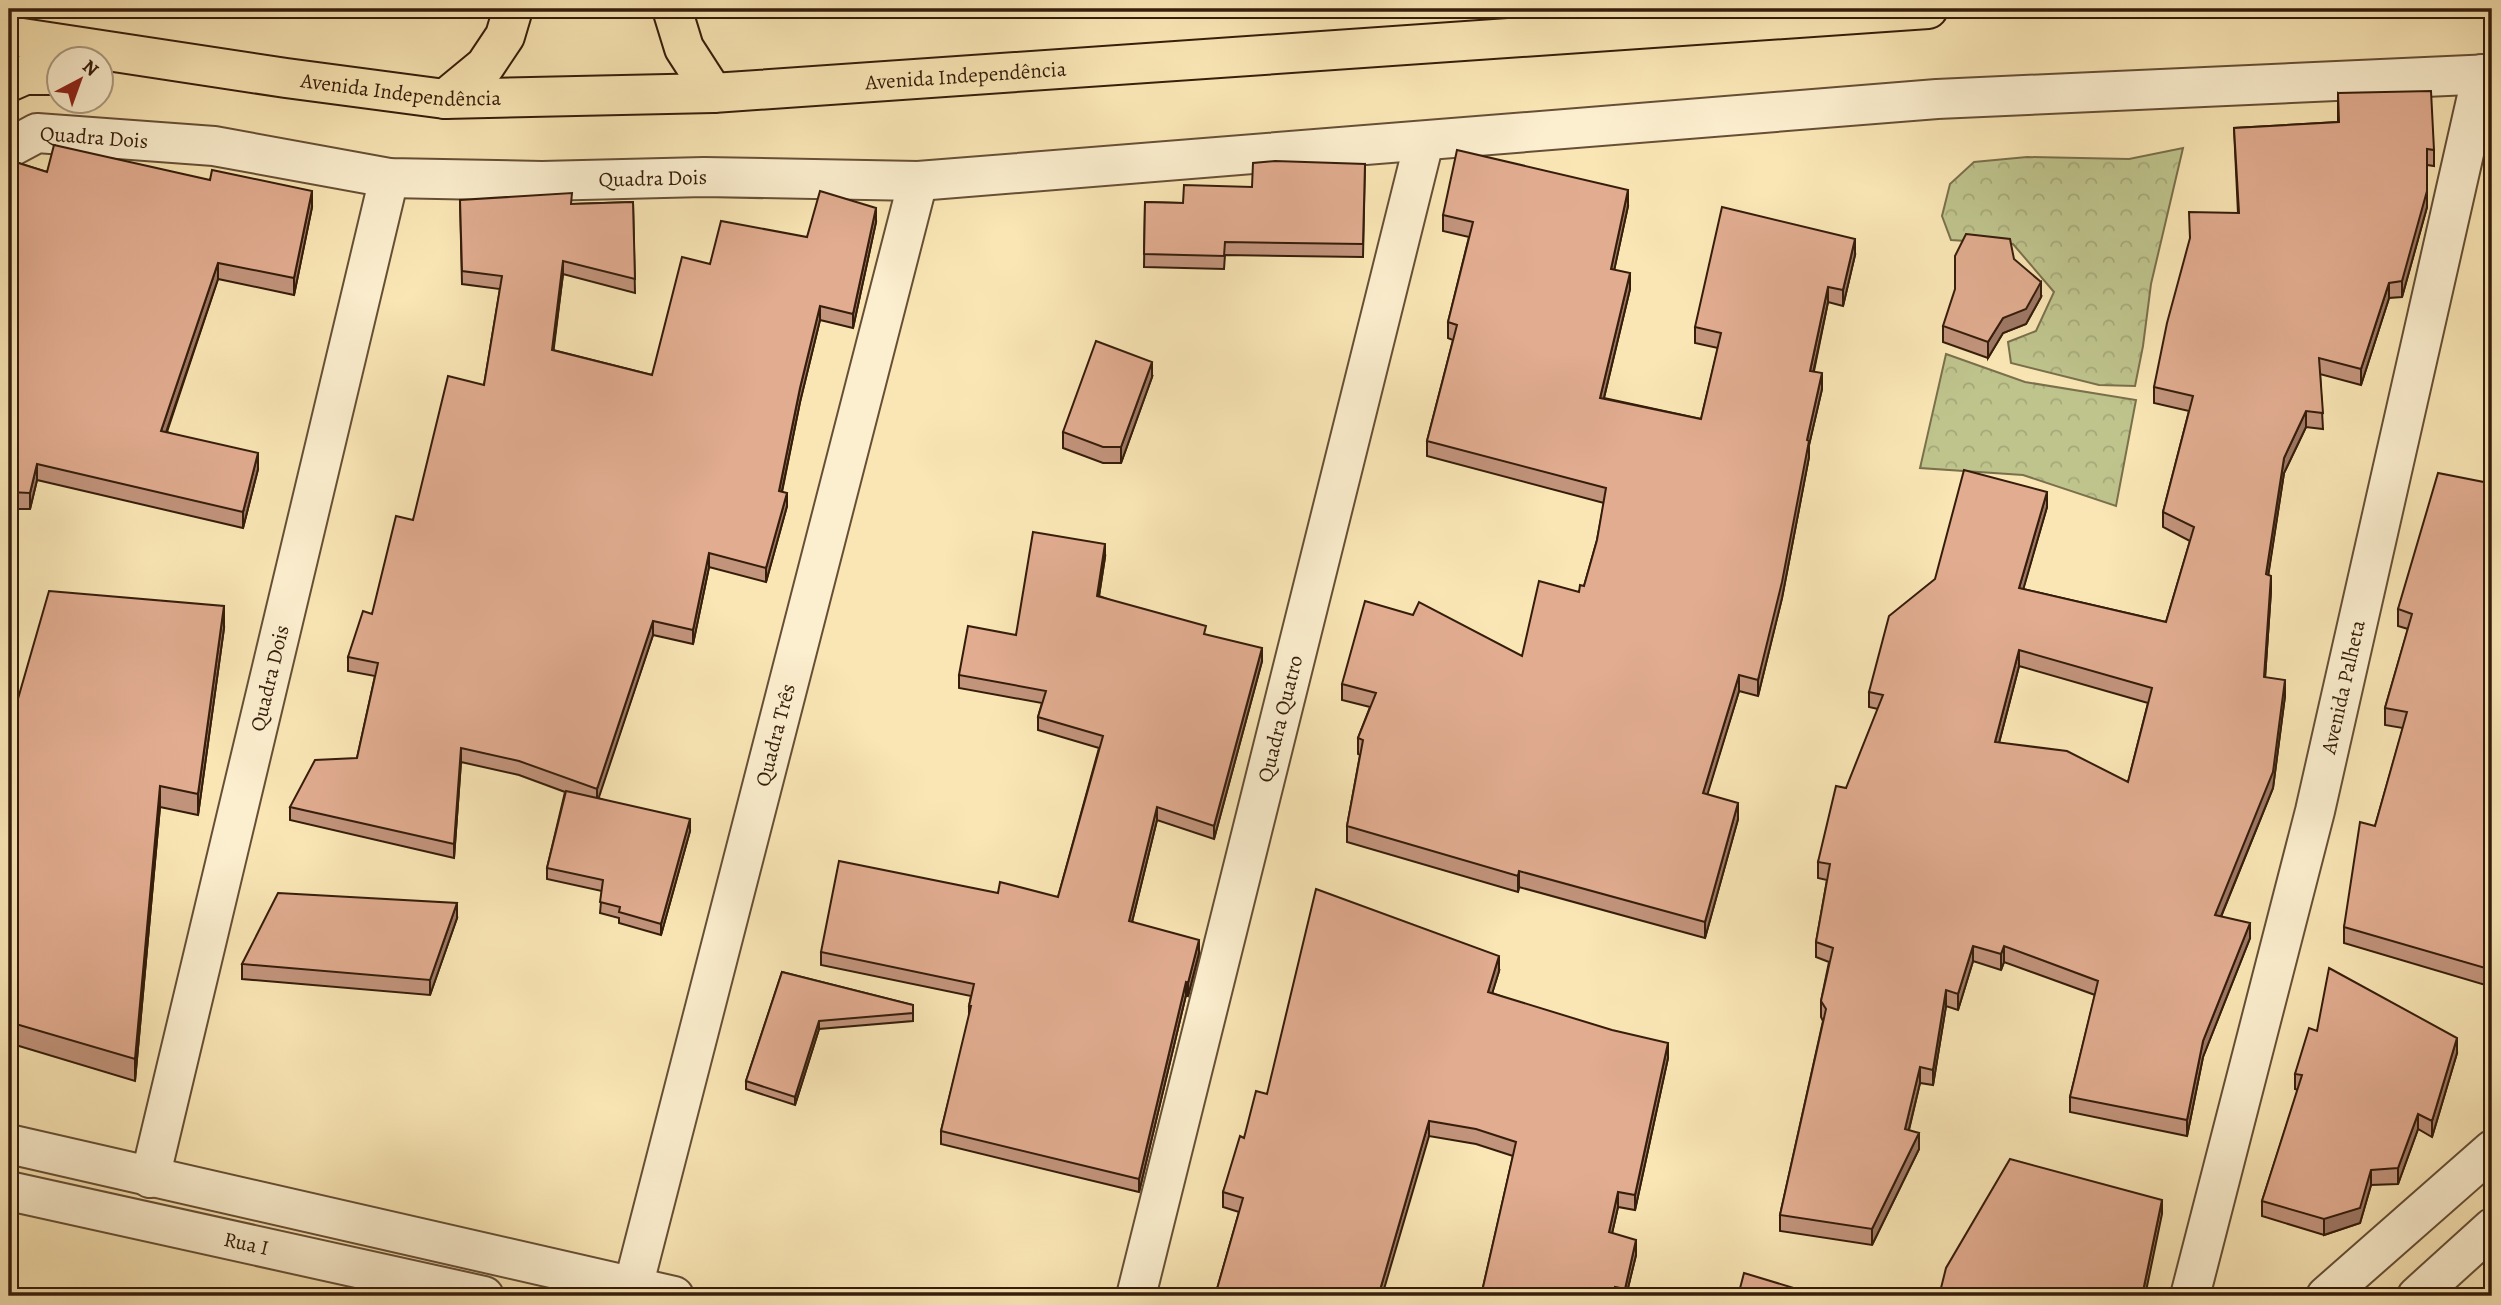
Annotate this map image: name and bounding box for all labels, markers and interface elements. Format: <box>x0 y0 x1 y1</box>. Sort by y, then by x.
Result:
north arrow <box>46 46 116 116</box>
text: N <box>77 54 104 82</box>
street label: Avenida Independência <box>863 55 1067 97</box>
street label: Avenida Independência <box>298 66 502 113</box>
street label: Quadra Dois <box>39 119 149 155</box>
street label: Quadra Dois <box>598 163 707 194</box>
street label: Avenida Palheta <box>2314 617 2372 758</box>
street label: Quadra Dois <box>243 622 296 734</box>
street label: Quadra Quatro <box>1251 652 1309 785</box>
street label: Quadra Três <box>749 680 802 790</box>
street label: Rua I <box>221 1225 271 1262</box>

